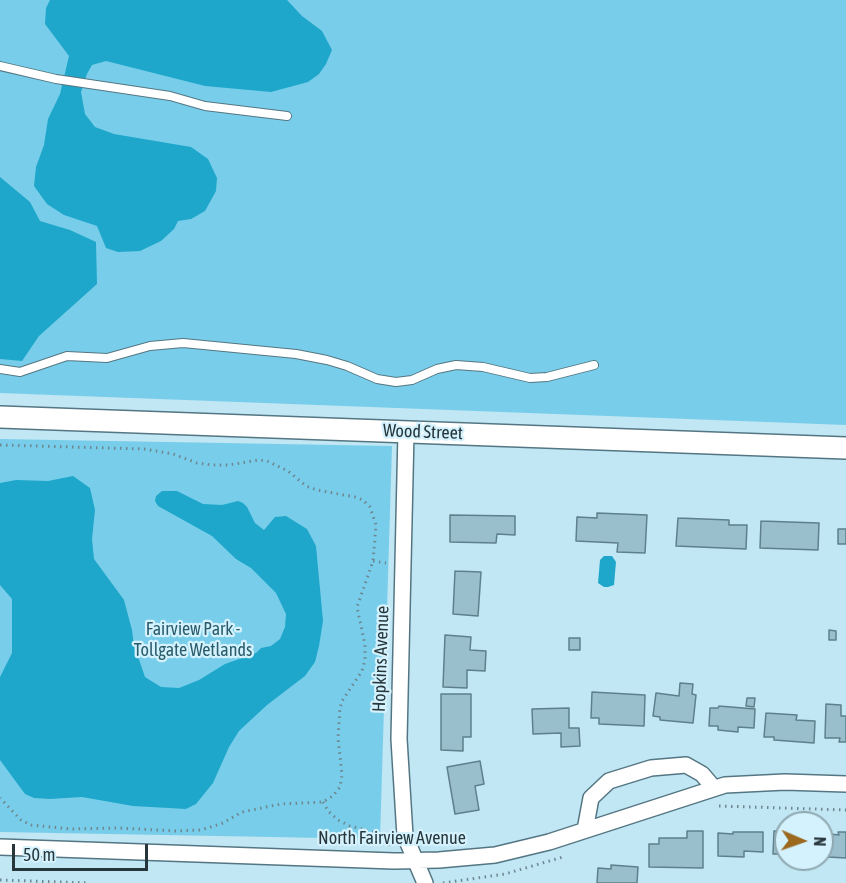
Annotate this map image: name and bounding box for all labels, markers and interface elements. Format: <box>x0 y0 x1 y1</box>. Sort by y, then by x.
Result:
street label: Wood Street <box>383 420 463 444</box>
street label: Hopkins Avenue <box>368 605 394 713</box>
park label: Fairview Park - Tollgate Wetlands <box>134 618 252 660</box>
north arrow <box>774 811 834 871</box>
street label: North Fairview Avenue <box>318 827 466 849</box>
scale bar <box>15 832 152 870</box>
text: N <box>811 837 829 847</box>
text: 50 m <box>23 844 55 865</box>

